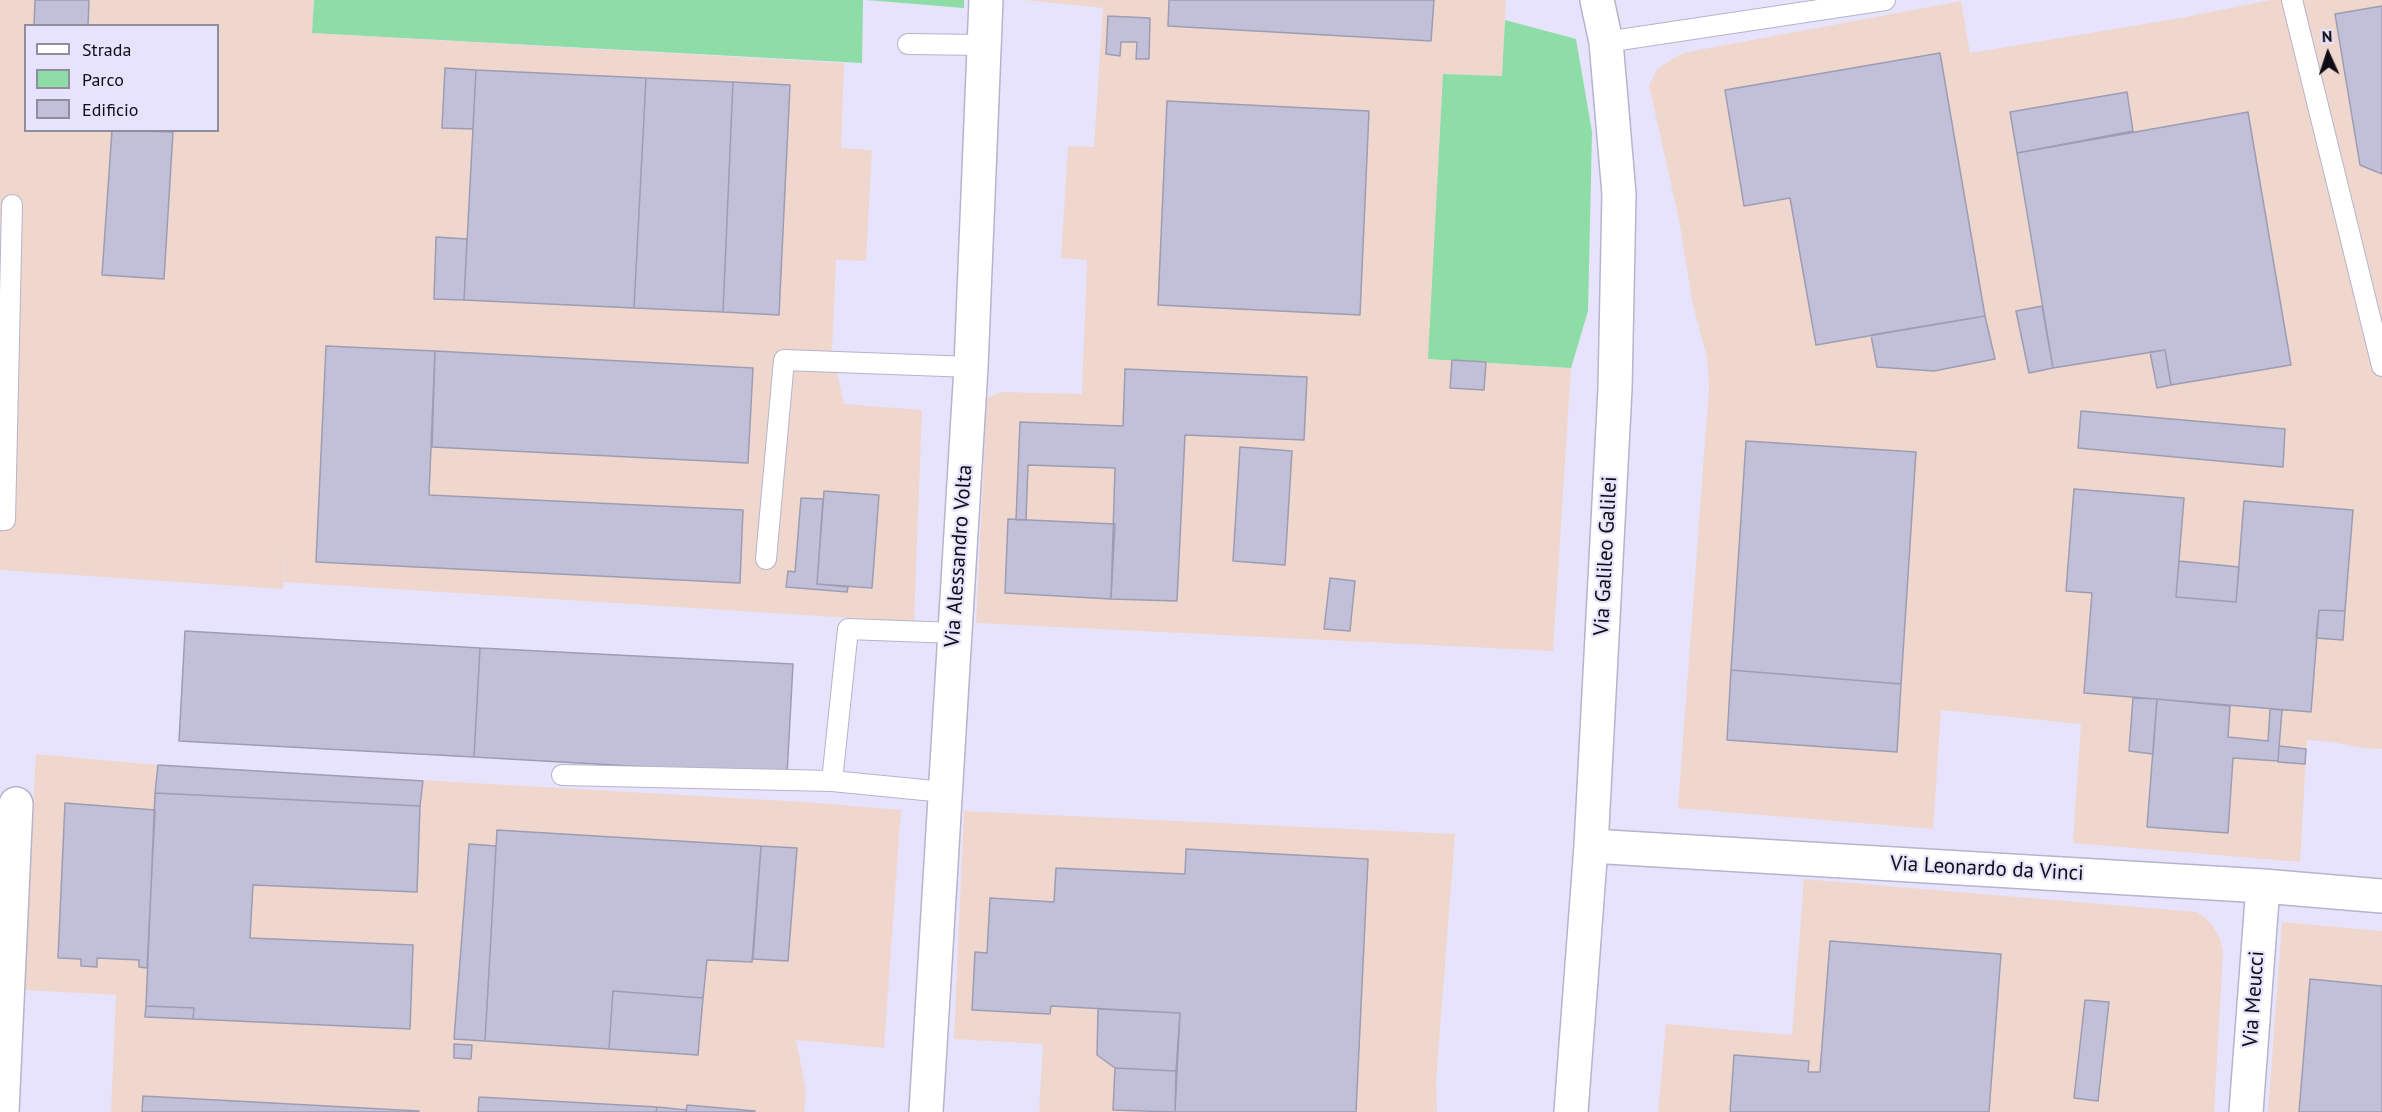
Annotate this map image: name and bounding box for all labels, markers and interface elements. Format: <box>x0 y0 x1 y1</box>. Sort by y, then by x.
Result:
legend <box>24 24 219 132</box>
north arrow <box>2298 24 2358 84</box>
text: N <box>2321 26 2333 46</box>
text: Strada <box>82 38 131 61</box>
text: Parco <box>82 68 124 91</box>
text: Edificio <box>82 98 138 121</box>
street label: Via Alessandro Volta <box>940 464 978 648</box>
street label: Via Galileo Galilei <box>1589 476 1623 636</box>
street label: Via Leonardo da Vinci <box>1890 851 2084 887</box>
street label: Via Meucci <box>2238 950 2270 1048</box>

